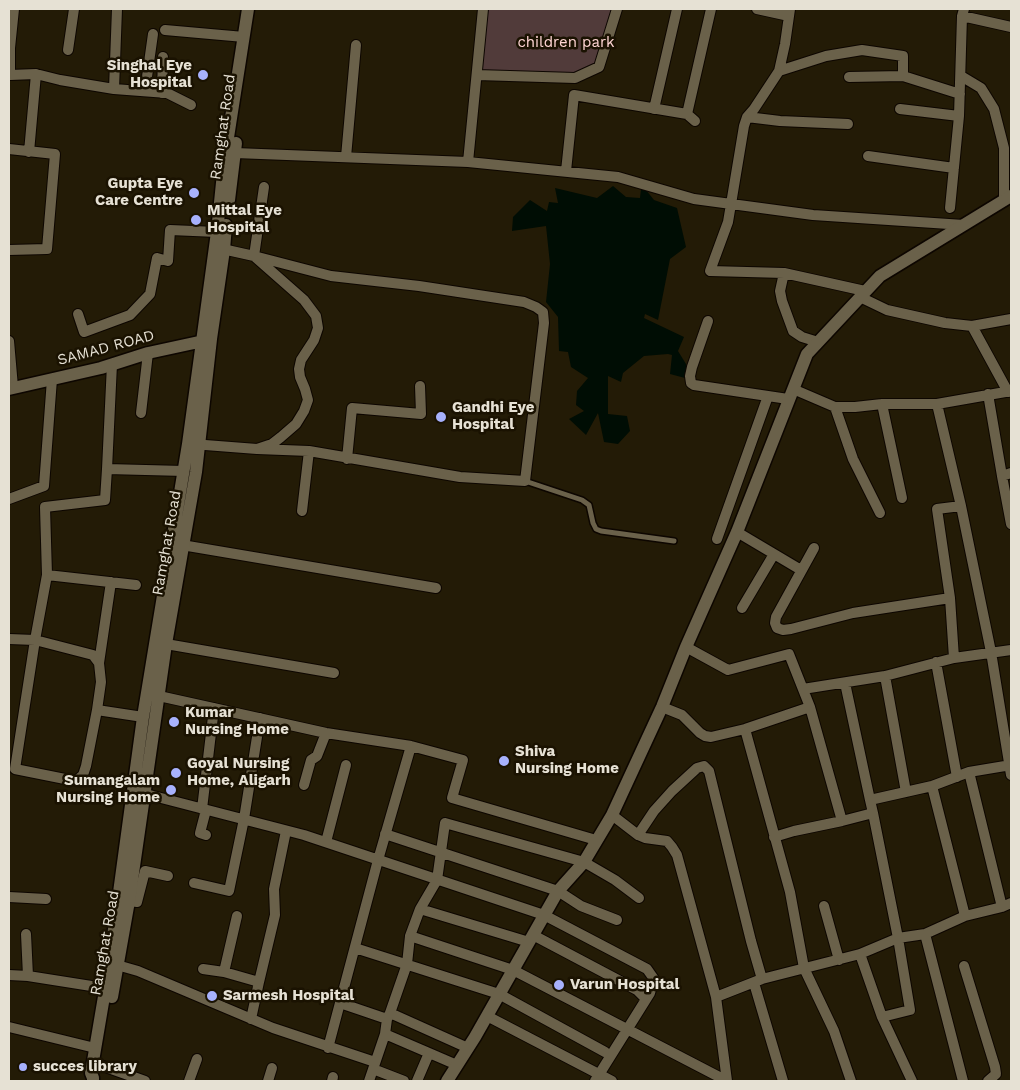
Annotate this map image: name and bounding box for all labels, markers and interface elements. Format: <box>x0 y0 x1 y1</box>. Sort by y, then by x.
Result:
park label: children park <box>517 34 615 52</box>
place label: Singhal Eye Hospital <box>107 57 192 92</box>
marker: Singhal Eye Hospital <box>196 68 210 82</box>
street label: Ramghat Road <box>207 73 239 181</box>
place label: Gupta Eye Care Centre <box>95 175 183 210</box>
marker: Gupta Eye Care Centre <box>187 186 201 200</box>
place label: Mittal Eye Hospital <box>207 202 282 237</box>
marker: Mittal Eye Hospital <box>189 213 203 227</box>
street label: SAMAD ROAD <box>56 326 156 370</box>
place label: Gandhi Eye Hospital <box>452 399 534 434</box>
marker: Gandhi Eye Hospital <box>434 410 448 424</box>
street label: Ramghat Road <box>149 489 185 597</box>
place label: Kumar Nursing Home <box>185 704 289 739</box>
marker: Kumar Nursing Home <box>167 715 181 729</box>
place label: Shiva Nursing Home <box>515 743 619 778</box>
marker: Shiva Nursing Home <box>497 754 511 768</box>
place label: Goyal Nursing Home, Aligarh <box>187 755 291 790</box>
marker: Goyal Nursing Home, Aligarh <box>169 766 183 780</box>
place label: Sumangalam Nursing Home <box>56 772 160 807</box>
marker: Sumangalam Nursing Home <box>164 783 178 797</box>
street label: Ramghat Road <box>87 889 123 997</box>
place label: Varun Hospital <box>570 976 679 994</box>
marker: Varun Hospital <box>552 978 566 992</box>
place label: Sarmesh Hospital <box>223 987 354 1005</box>
marker: Sarmesh Hospital <box>205 989 219 1003</box>
place label: succes library <box>33 1058 137 1076</box>
marker: succes library <box>17 1061 29 1073</box>

